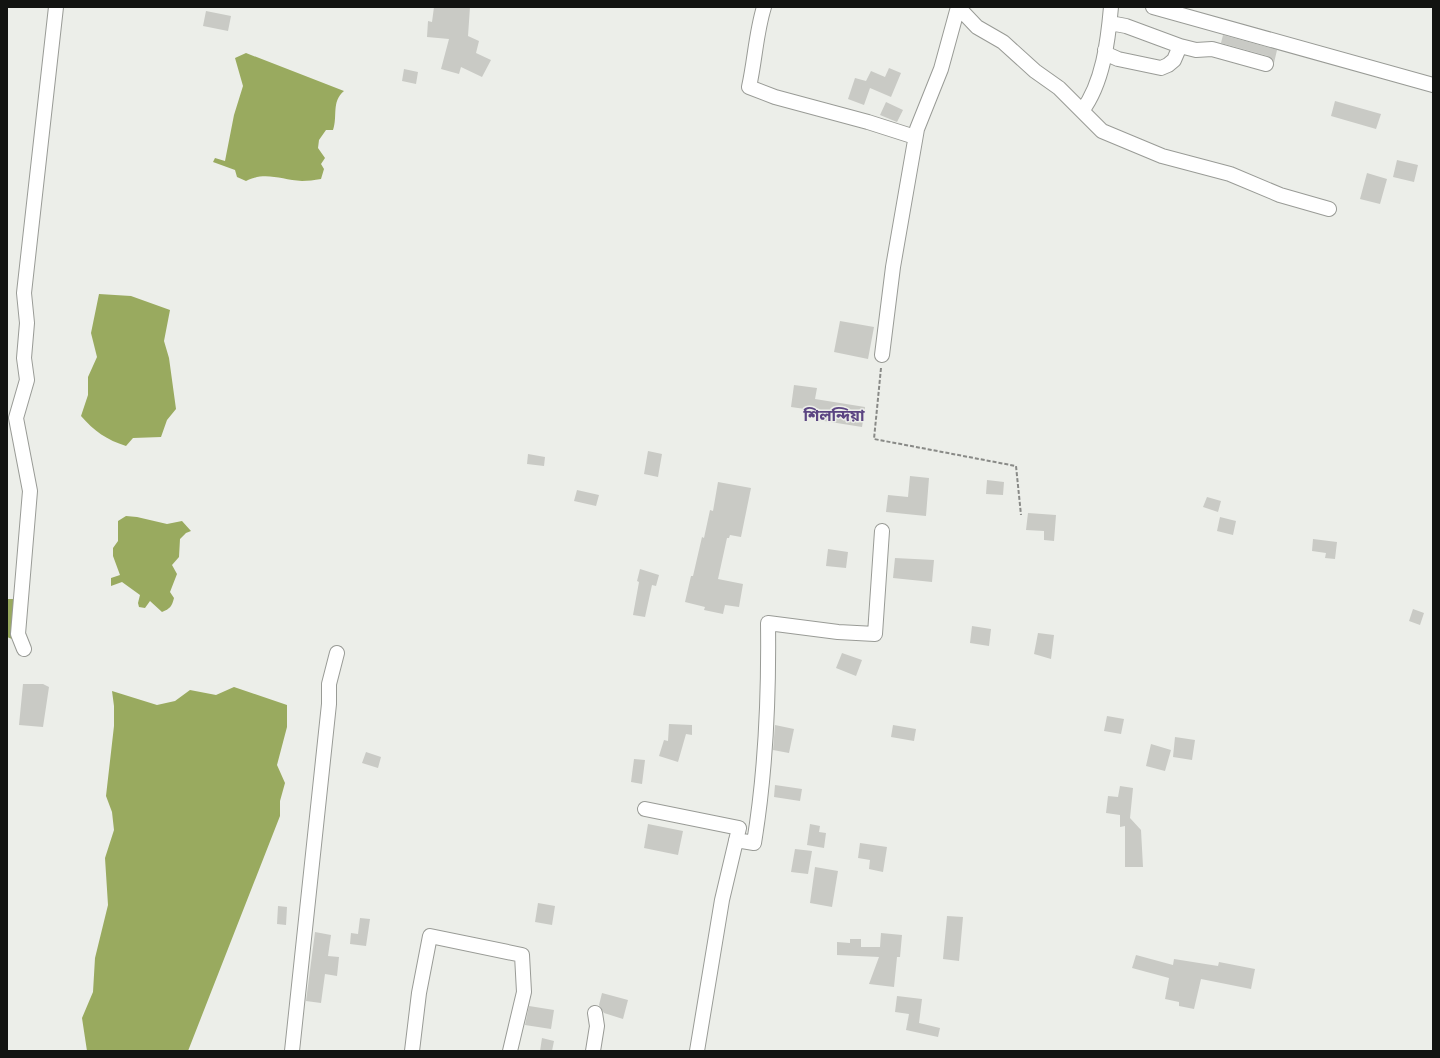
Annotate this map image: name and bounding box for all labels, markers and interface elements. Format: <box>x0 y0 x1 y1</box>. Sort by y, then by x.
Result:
district label: শিলন্দিয়া <box>803 403 865 427</box>

